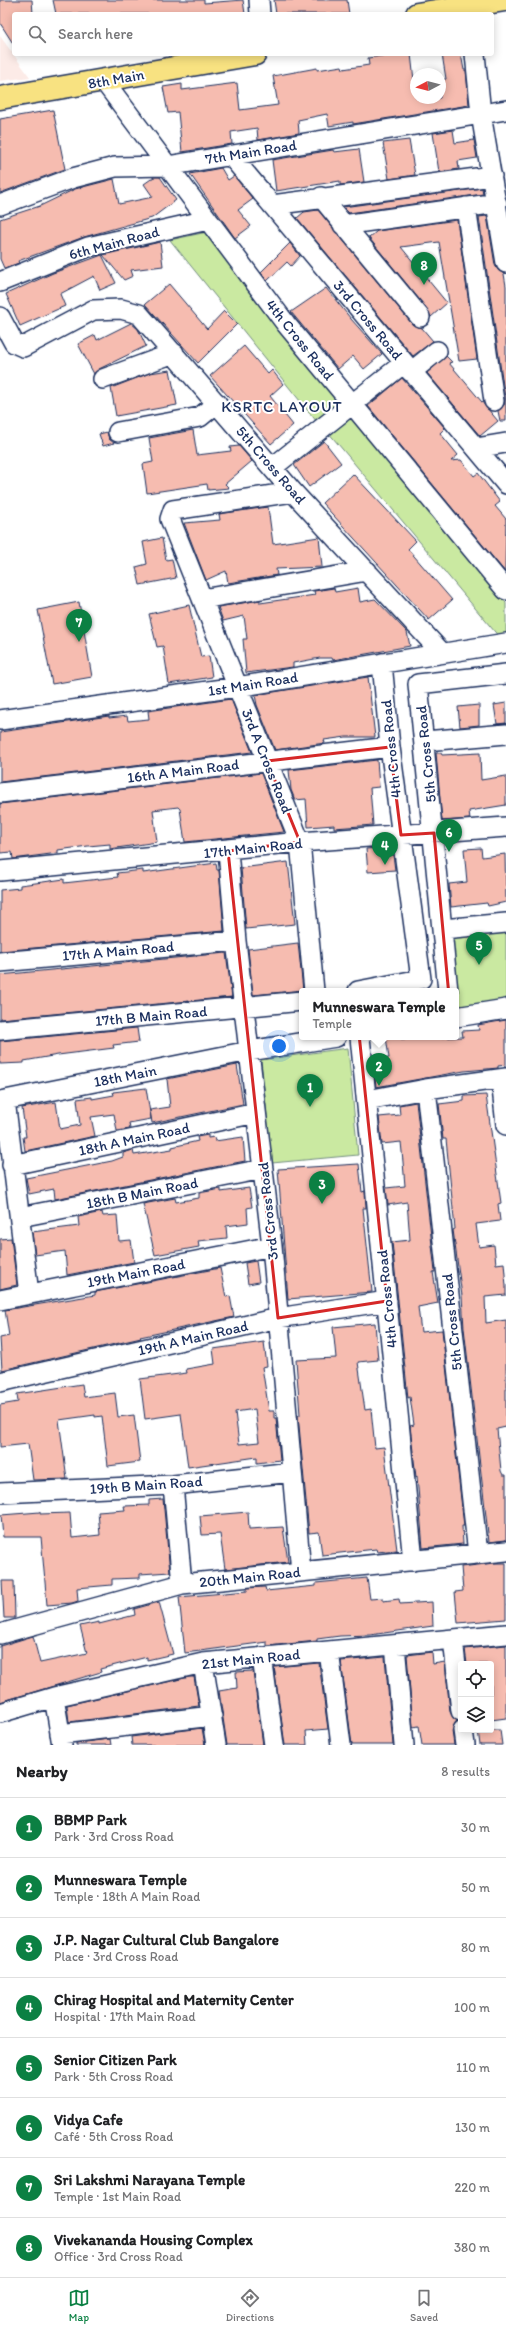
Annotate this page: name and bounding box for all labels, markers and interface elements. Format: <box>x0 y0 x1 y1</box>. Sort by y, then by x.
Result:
search box <box>12 12 494 56</box>
icon: search <box>26 23 48 45</box>
text: Search here <box>58 25 133 43</box>
street label: 8th Main <box>86 65 146 93</box>
north arrow <box>410 68 446 104</box>
street label: 7th Main Road <box>204 136 299 168</box>
street label: 6th Main Road <box>67 222 162 264</box>
pin: 8 <box>411 252 437 285</box>
street label: 3rd Cross Road <box>329 277 407 363</box>
street label: 4th Cross Road <box>262 296 338 384</box>
district label: KSRTC LAYOUT <box>221 397 343 416</box>
street label: 5th Cross Road <box>232 422 310 508</box>
pin: 7 <box>66 609 92 642</box>
street label: 1st Main Road <box>207 668 300 700</box>
street label: 4th Cross Road <box>377 699 405 799</box>
street label: 5th Cross Road <box>412 705 440 803</box>
street label: 3rd A Cross Road <box>238 706 296 816</box>
street label: 16th A Main Road <box>126 755 240 787</box>
pin: 6 <box>436 819 462 852</box>
pin: 4 <box>372 832 398 865</box>
street label: 17th Main Road <box>203 834 304 862</box>
pin: 5 <box>466 932 492 965</box>
street label: 17th A Main Road <box>61 937 175 965</box>
popup <box>299 988 459 1040</box>
text: Munneswara Temple <box>313 998 445 1016</box>
street label: 17th B Main Road <box>94 1002 208 1030</box>
text: Temple <box>313 1016 352 1031</box>
your location <box>269 1036 289 1056</box>
pin: 2 <box>366 1053 392 1086</box>
street label: 18th Main <box>92 1061 159 1091</box>
pin: 1 <box>297 1074 323 1107</box>
street label: 18th A Main Road <box>77 1118 191 1160</box>
street label: 3rd Cross Road <box>254 1161 282 1261</box>
pin: 3 <box>309 1171 335 1204</box>
street label: 18th B Main Road <box>85 1173 199 1213</box>
street label: 4th Cross Road <box>373 1249 401 1349</box>
street label: 19th Main Road <box>85 1255 187 1291</box>
street label: 5th Cross Road <box>438 1273 466 1371</box>
street label: 19th A Main Road <box>136 1317 250 1359</box>
street label: 19th B Main Road <box>89 1472 203 1498</box>
street label: 20th Main Road <box>198 1563 302 1591</box>
street label: 21st Main Road <box>201 1645 302 1673</box>
map controls <box>458 1661 494 1733</box>
button: locate <box>458 1661 494 1697</box>
button: layers <box>458 1697 494 1733</box>
text: Nearby <box>16 1761 68 1781</box>
text: 8 results <box>441 1764 490 1779</box>
text: BBMP Park <box>54 1811 127 1829</box>
text: 1 <box>26 1820 32 1835</box>
text: 30 m <box>461 1820 490 1835</box>
text: Park · 3rd Cross Road <box>54 1829 174 1844</box>
text: Munneswara Temple <box>54 1871 187 1889</box>
text: 2 <box>26 1880 32 1895</box>
text: 50 m <box>461 1880 490 1895</box>
text: Temple · 18th A Main Road <box>54 1889 200 1904</box>
text: J.P. Nagar Cultural Club Bangalore <box>54 1931 279 1949</box>
text: 3 <box>25 1940 33 1955</box>
text: 80 m <box>461 1940 490 1955</box>
text: Place · 3rd Cross Road <box>54 1949 178 1964</box>
text: Chirag Hospital and Maternity Center <box>54 1991 294 2009</box>
text: 4 <box>25 2000 33 2015</box>
text: 100 m <box>454 2000 490 2015</box>
text: Hospital · 17th Main Road <box>54 2009 196 2024</box>
text: Senior Citizen Park <box>54 2051 177 2069</box>
text: 5 <box>26 2060 32 2075</box>
text: 110 m <box>456 2060 490 2075</box>
text: Park · 5th Cross Road <box>54 2069 173 2084</box>
text: Vidya Cafe <box>54 2111 123 2129</box>
text: 6 <box>26 2120 32 2135</box>
text: 130 m <box>455 2120 490 2135</box>
text: Café · 5th Cross Road <box>54 2129 173 2144</box>
text: Sri Lakshmi Narayana Temple <box>54 2171 245 2189</box>
text: 7 <box>26 2180 32 2195</box>
text: 220 m <box>454 2180 490 2195</box>
text: Temple · 1st Main Road <box>54 2189 181 2204</box>
text: Vivekananda Housing Complex <box>54 2231 253 2249</box>
text: 8 <box>25 2240 33 2255</box>
text: 380 m <box>454 2240 490 2255</box>
text: Office · 3rd Cross Road <box>54 2249 183 2264</box>
tab: Map <box>68 2287 90 2324</box>
tab: Directions <box>226 2287 274 2324</box>
tab: Saved <box>410 2287 438 2324</box>

